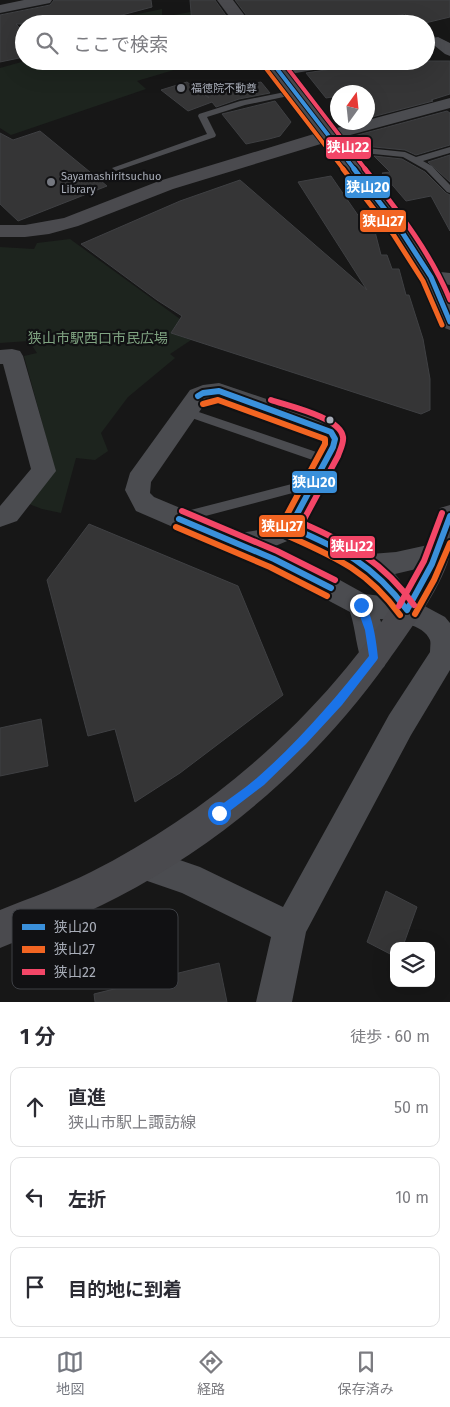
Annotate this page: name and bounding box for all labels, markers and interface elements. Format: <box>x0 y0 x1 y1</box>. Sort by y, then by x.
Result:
search box <box>15 15 435 70</box>
icon: search <box>33 29 61 57</box>
text: ここで検索 <box>73 33 168 56</box>
marker: 福徳院不動尊 <box>175 82 187 94</box>
place label: 福徳院不動尊 <box>191 82 257 95</box>
north arrow <box>330 85 375 130</box>
line badge: 狭山22 <box>325 136 372 160</box>
text: 狭山22 <box>327 139 369 156</box>
place label: Sayamashiritsuchuo Library <box>61 170 161 196</box>
line badge: 狭山20 <box>344 175 391 199</box>
marker: Sayamashiritsuchuo Library <box>45 176 57 188</box>
text: 狭山20 <box>346 179 390 196</box>
line badge: 狭山27 <box>359 209 407 233</box>
text: 狭山27 <box>362 213 404 230</box>
park label: 狭山市駅西口市民広場 <box>28 330 168 347</box>
unlabelled marker <box>325 415 335 425</box>
line badge: 狭山20 <box>291 470 338 494</box>
text: 狭山20 <box>292 474 336 491</box>
line badge: 狭山27 <box>258 514 306 538</box>
text: 狭山27 <box>261 518 303 535</box>
line badge: 狭山22 <box>329 535 376 559</box>
text: 狭山22 <box>331 538 373 555</box>
route end <box>350 594 373 617</box>
route start <box>208 802 231 825</box>
legend <box>12 909 178 989</box>
text: 狭山20 <box>54 919 97 936</box>
text: 狭山27 <box>54 941 95 958</box>
map controls <box>390 942 435 987</box>
button: layers <box>390 942 435 987</box>
text: 狭山22 <box>54 964 96 981</box>
text: 1 分 <box>20 1024 56 1050</box>
text: 徒歩 · 60 m <box>350 1027 430 1046</box>
text: 直進 <box>68 1086 106 1109</box>
icon: ahead <box>21 1093 49 1121</box>
text: 50 m <box>394 1098 429 1117</box>
text: 狭山市駅上諏訪線 <box>68 1113 196 1132</box>
icon: left <box>21 1183 49 1211</box>
text: 左折 <box>68 1188 106 1211</box>
text: 10 m <box>395 1188 429 1207</box>
icon: arrive <box>21 1273 49 1301</box>
text: 目的地に到着 <box>68 1278 182 1301</box>
tab: 地図 <box>56 1348 84 1398</box>
tab: 経路 <box>197 1348 225 1398</box>
tab: 保存済み <box>338 1348 394 1398</box>

